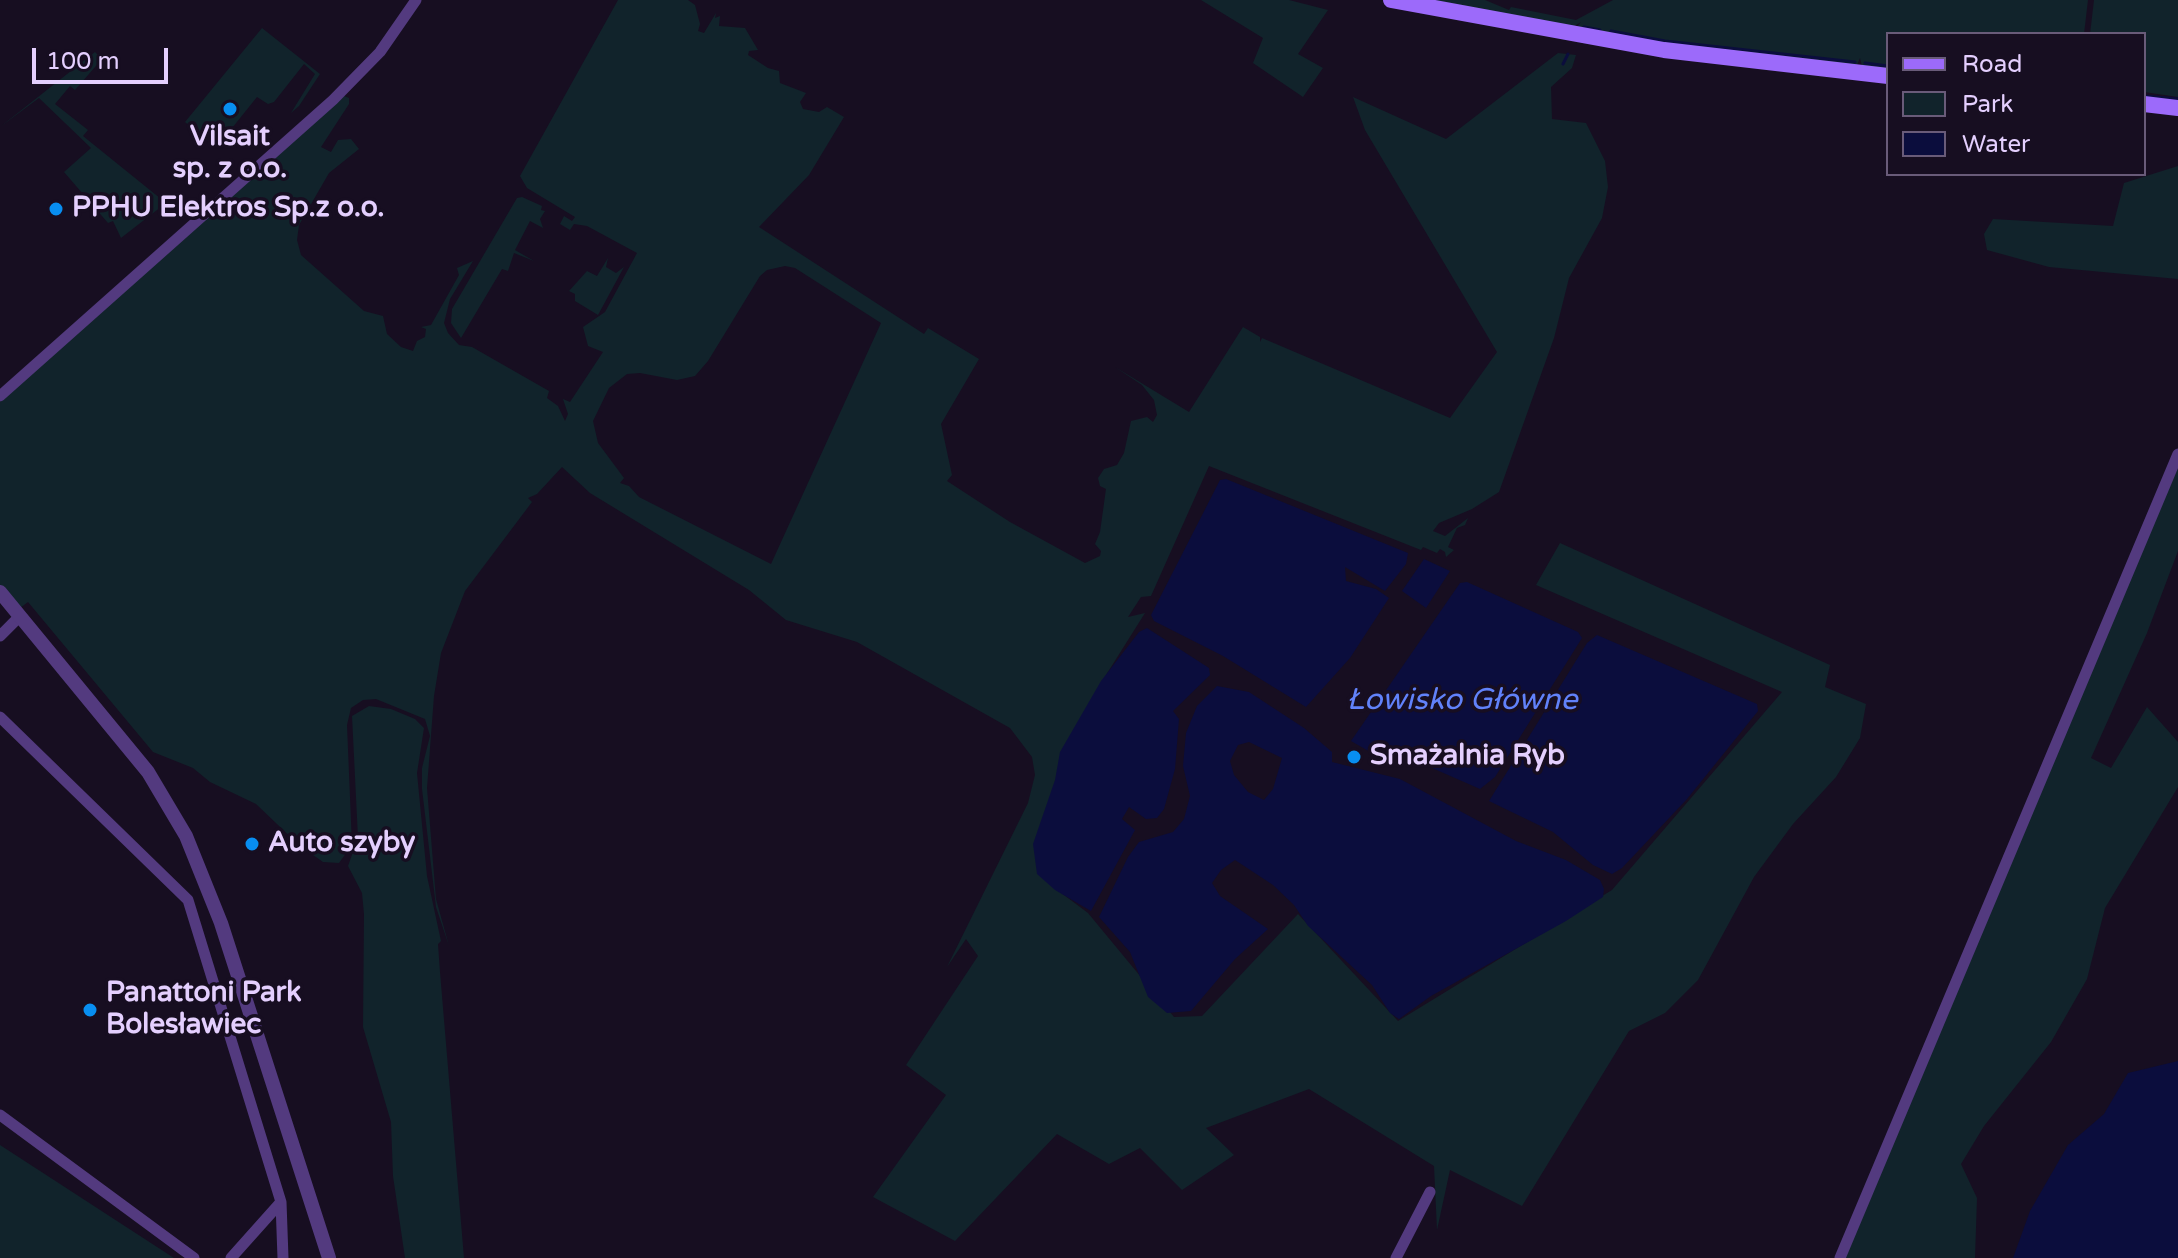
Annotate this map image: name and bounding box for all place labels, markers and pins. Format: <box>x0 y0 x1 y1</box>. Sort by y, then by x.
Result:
marker: Vilsait sp. z o.o. <box>221 100 239 118</box>
place label: Vilsait sp. z o.o. <box>173 121 287 187</box>
place label: PPHU Elektros Sp.z o.o. <box>72 192 385 226</box>
marker: PPHU Elektros Sp.z o.o. <box>47 200 65 218</box>
place label: Smażalnia Ryb <box>1370 740 1565 774</box>
marker: Smażalnia Ryb <box>1345 748 1363 766</box>
place label: Auto szyby <box>268 827 415 861</box>
marker: Auto szyby <box>243 835 261 853</box>
place label: Panattoni Park Bolesławiec <box>106 977 302 1043</box>
marker: Panattoni Park Bolesławiec <box>81 1001 99 1019</box>

